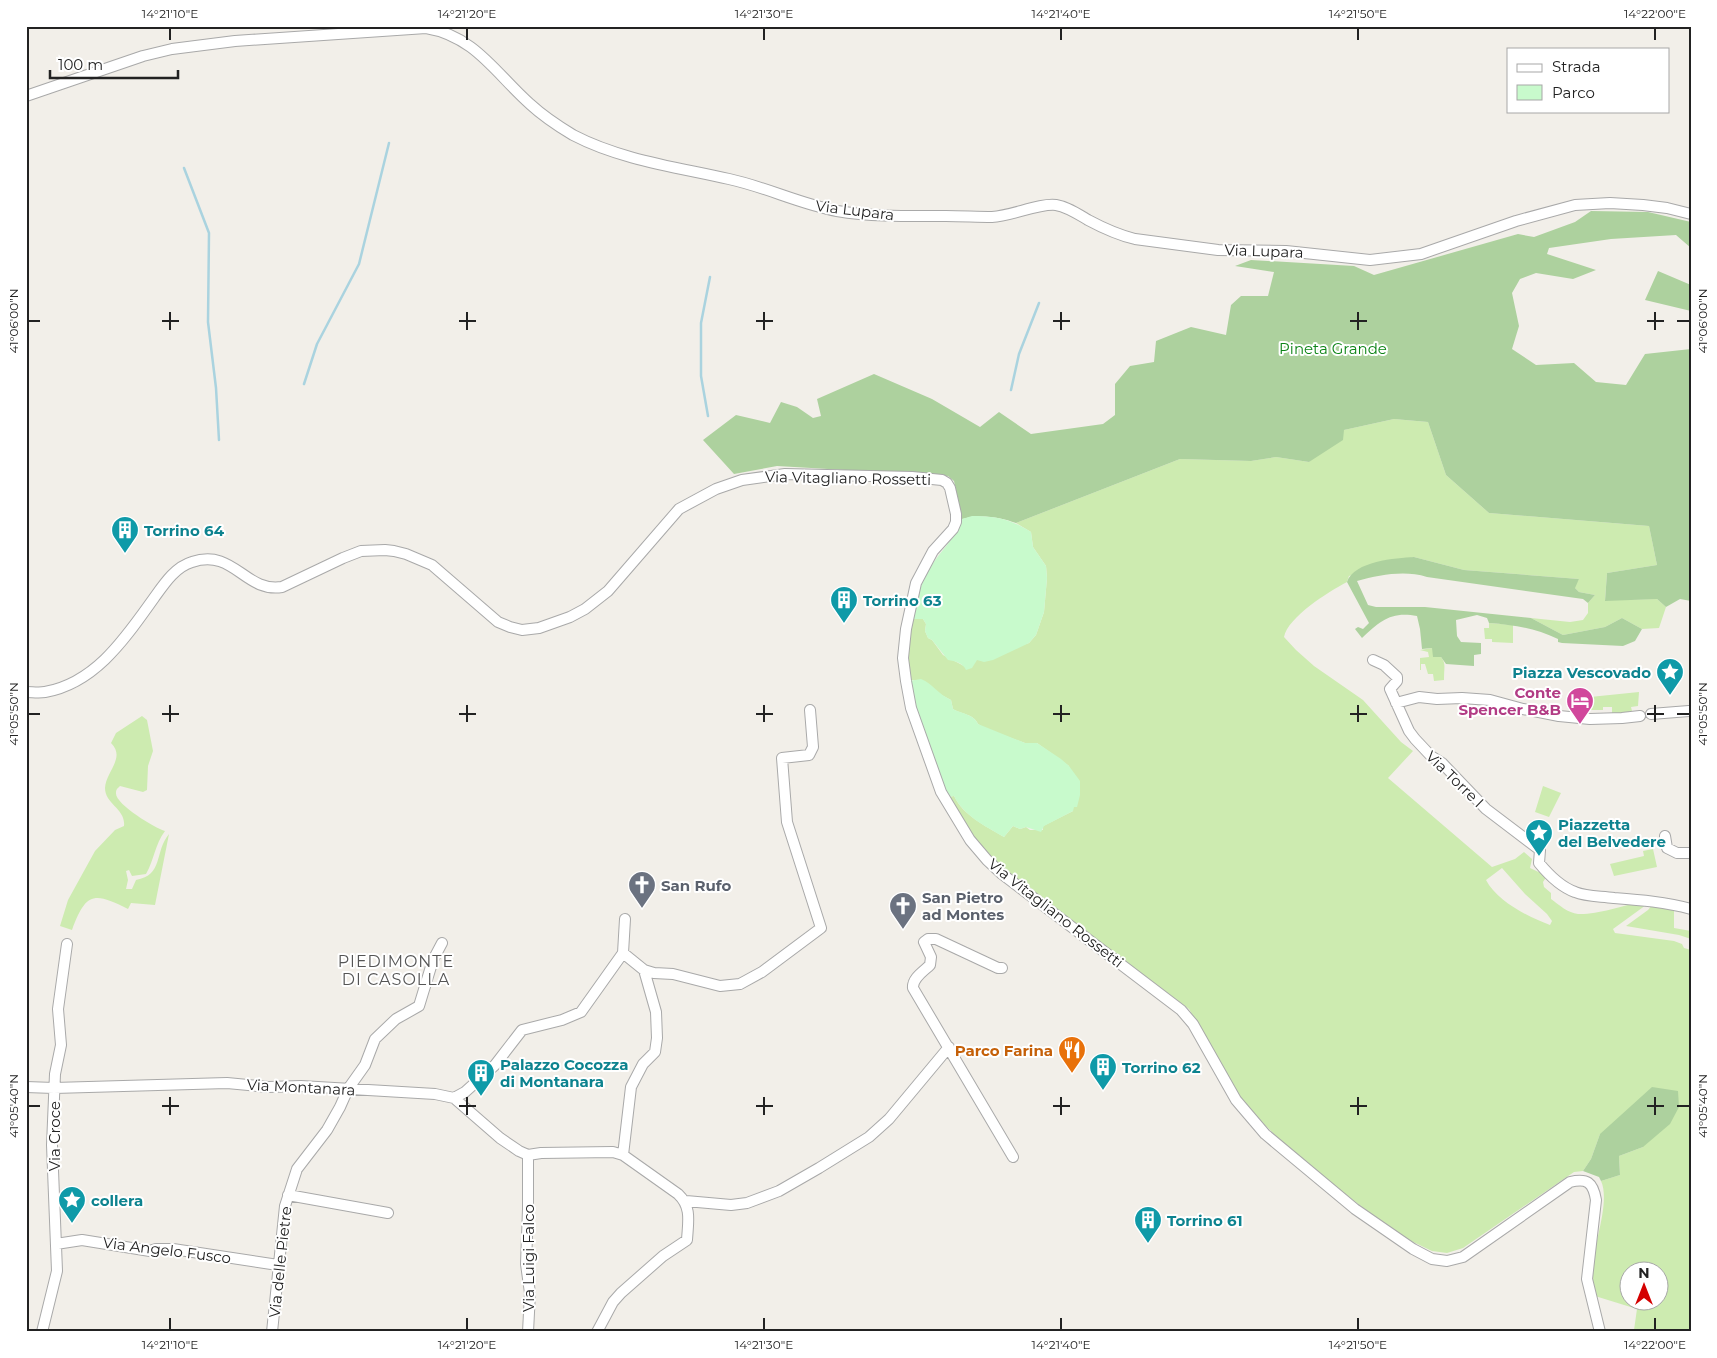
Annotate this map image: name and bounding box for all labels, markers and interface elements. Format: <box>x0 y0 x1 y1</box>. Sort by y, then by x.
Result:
text: 14°21'10"E <box>142 6 198 21</box>
text: 14°21'20"E <box>438 6 496 21</box>
text: 14°21'30"E <box>735 6 793 21</box>
text: 14°21'40"E <box>1032 6 1090 21</box>
text: 14°21'50"E <box>1329 6 1387 21</box>
text: 14°22'00"E <box>1624 6 1686 21</box>
scale bar <box>50 48 178 80</box>
legend <box>1507 48 1670 112</box>
text: 100 m <box>58 55 103 74</box>
text: Strada <box>1552 57 1601 76</box>
text: Parco <box>1552 83 1595 102</box>
street label: Via Lupara <box>815 196 895 224</box>
street label: Via Lupara <box>1224 240 1304 262</box>
text: 41°06'00"N <box>6 289 21 353</box>
text: 41°06'00"N <box>1695 289 1710 353</box>
park label: Pineta Grande <box>1279 339 1387 358</box>
street label: Via Vitagliano Rossetti <box>765 467 931 489</box>
building icon: Torrino 64 <box>110 515 140 554</box>
place label: Torrino 64 <box>144 521 225 540</box>
building icon: Torrino 63 <box>829 585 859 624</box>
place label: Torrino 63 <box>863 591 942 610</box>
place icon: Piazza Vescovado <box>1655 657 1685 696</box>
place label: Piazza Vescovado <box>1512 663 1651 682</box>
text: 41°05'50"N <box>6 682 21 746</box>
text: 41°05'50"N <box>1695 682 1710 746</box>
place label: Conte Spencer B&B <box>1458 683 1561 719</box>
hotel icon: Conte Spencer B&B <box>1565 686 1595 725</box>
street label: Via Torre I <box>1422 747 1488 811</box>
place label: Piazzetta del Belvedere <box>1558 815 1666 851</box>
place icon: Piazzetta del Belvedere <box>1524 818 1554 857</box>
street label: Via Vitagliano Rossetti <box>985 854 1127 972</box>
church icon: San Rufo <box>627 870 657 909</box>
place label: San Rufo <box>661 876 731 895</box>
place label: San Pietro ad Montes <box>922 888 1004 924</box>
church icon: San Pietro ad Montes <box>888 891 918 930</box>
district label: PIEDIMONTE DI CASOLLA <box>338 952 454 989</box>
restaurant icon: Parco Farina <box>1057 1035 1087 1074</box>
place label: Parco Farina <box>955 1041 1053 1060</box>
building icon: Torrino 62 <box>1088 1052 1118 1091</box>
place label: Palazzo Cocozza di Montanara <box>500 1055 628 1091</box>
building icon: Palazzo Cocozza di Montanara <box>466 1058 496 1097</box>
place label: Torrino 62 <box>1122 1058 1201 1077</box>
text: 41°05'40"N <box>6 1074 21 1138</box>
text: 41°05'40"N <box>1695 1074 1710 1138</box>
street label: Via Montanara <box>246 1075 356 1099</box>
street label: Via Croce <box>45 1101 64 1171</box>
place icon: collera <box>57 1185 87 1224</box>
place label: collera <box>91 1191 143 1210</box>
street label: Via Luigi Falco <box>519 1204 538 1312</box>
street label: Via delle Pietre <box>265 1205 295 1319</box>
building icon: Torrino 61 <box>1133 1205 1163 1244</box>
place label: Torrino 61 <box>1167 1211 1243 1230</box>
street label: Via Angelo Fusco <box>102 1233 232 1267</box>
north arrow <box>1620 1260 1670 1310</box>
text: N <box>1638 1264 1650 1282</box>
text: 14°21'10"E <box>142 1337 198 1352</box>
text: 14°21'20"E <box>438 1337 496 1352</box>
text: 14°21'30"E <box>735 1337 793 1352</box>
text: 14°21'40"E <box>1032 1337 1090 1352</box>
text: 14°21'50"E <box>1329 1337 1387 1352</box>
text: 14°22'00"E <box>1624 1337 1686 1352</box>

